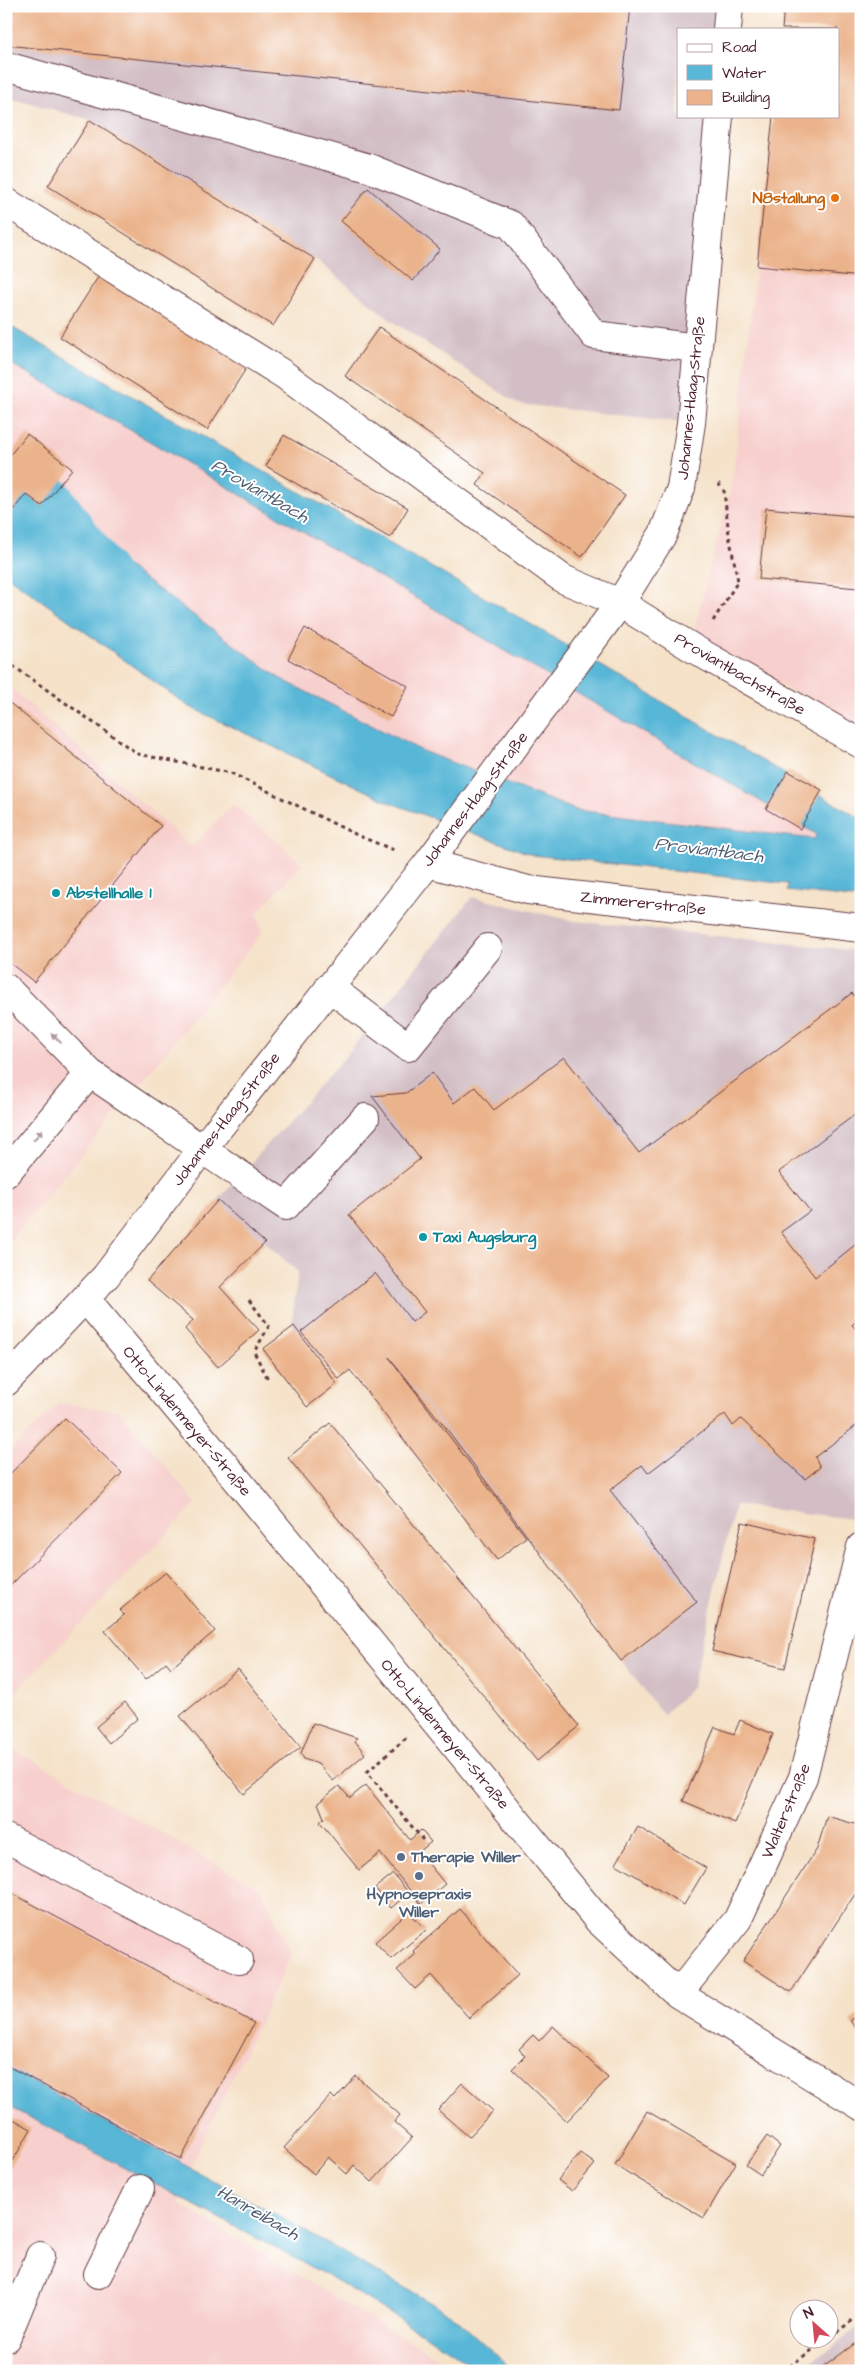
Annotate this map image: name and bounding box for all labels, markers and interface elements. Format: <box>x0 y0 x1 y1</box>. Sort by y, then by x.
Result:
legend <box>677 28 840 118</box>
text: Road <box>722 37 757 58</box>
text: Water <box>722 63 766 84</box>
text: Building <box>722 87 770 109</box>
place label: N8stallung <box>753 187 826 211</box>
marker: N8stallung <box>829 192 841 204</box>
street label: Johannes-Haag-Straße <box>671 315 712 481</box>
water label: Proviantbach <box>207 453 314 530</box>
street label: Proviantbachstraße <box>670 627 810 721</box>
street label: Johannes-Haag-Straße <box>417 727 534 872</box>
water label: Proviantbach <box>654 831 765 869</box>
place label: Abstellhalle 1 <box>66 882 153 904</box>
street label: Zimmererstraße <box>579 885 707 921</box>
marker: Abstellhalle 1 <box>50 887 62 899</box>
one-way arrow <box>50 1033 62 1045</box>
street label: Johannes-Haag-Straße <box>167 1047 286 1191</box>
one-way arrow <box>32 1129 43 1142</box>
place label: Taxi Augsburg <box>432 1226 537 1250</box>
marker: Taxi Augsburg <box>417 1231 429 1243</box>
street label: Otto-Lindenmeyer-Straße <box>117 1341 257 1502</box>
street label: Otto-Lindenmeyer-Straße <box>375 1654 515 1815</box>
street label: Walterstraße <box>756 1760 816 1862</box>
place label: Therapie Willer <box>410 1846 521 1868</box>
marker: Therapie Willer <box>395 1851 407 1863</box>
marker: Hypnosepraxis Willer <box>413 1870 425 1882</box>
place label: Hypnosepraxis Willer <box>367 1883 471 1923</box>
water label: Hanreibach <box>212 2179 305 2247</box>
north arrow <box>790 2300 840 2350</box>
text: N <box>800 2302 817 2324</box>

